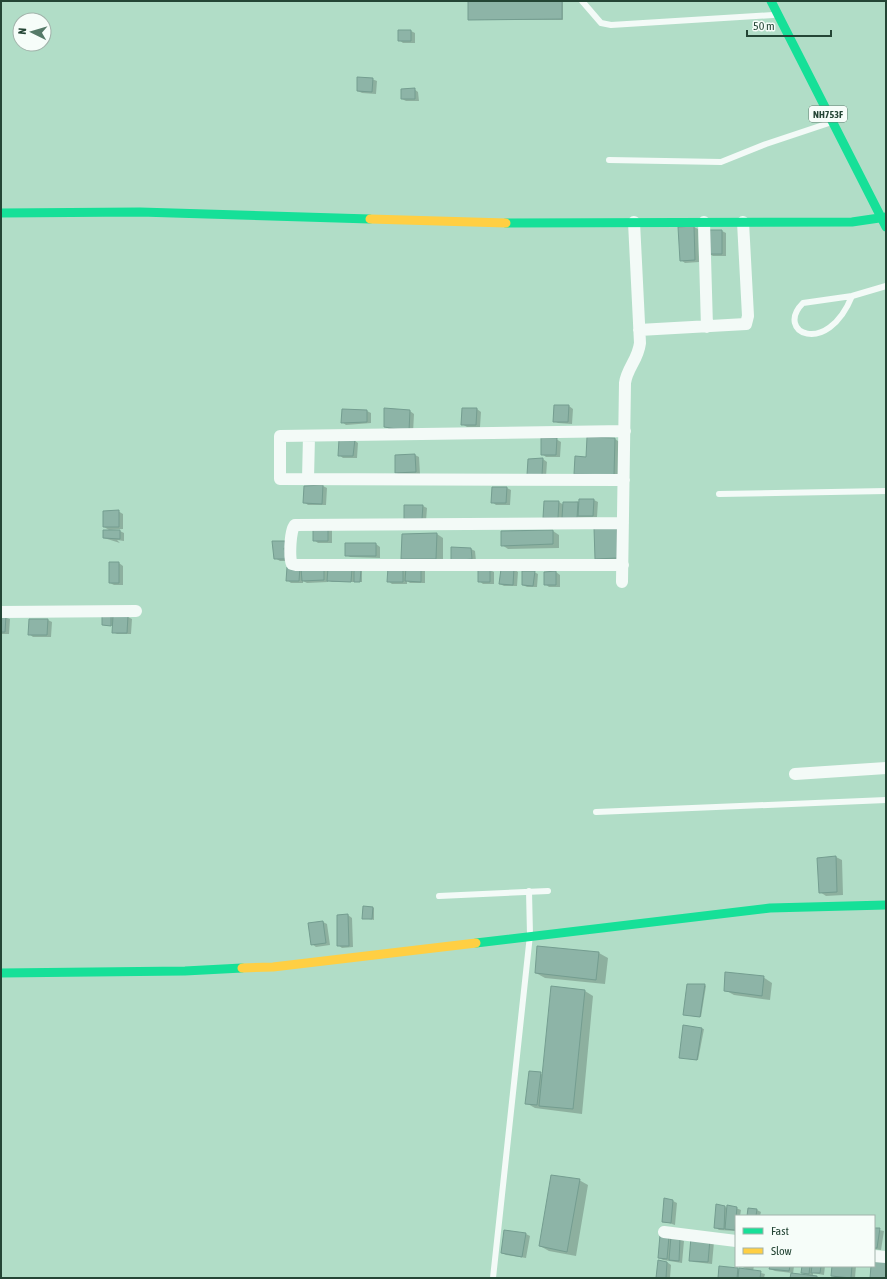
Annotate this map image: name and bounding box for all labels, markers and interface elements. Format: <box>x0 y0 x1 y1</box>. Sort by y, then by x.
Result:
north arrow <box>12 12 52 52</box>
scale bar <box>747 12 831 38</box>
text: 50 m <box>753 19 775 33</box>
text: N <box>16 27 28 35</box>
road number: NH753F <box>809 106 847 122</box>
legend <box>735 1215 875 1267</box>
text: Fast <box>771 1224 789 1238</box>
text: Slow <box>771 1244 792 1258</box>

